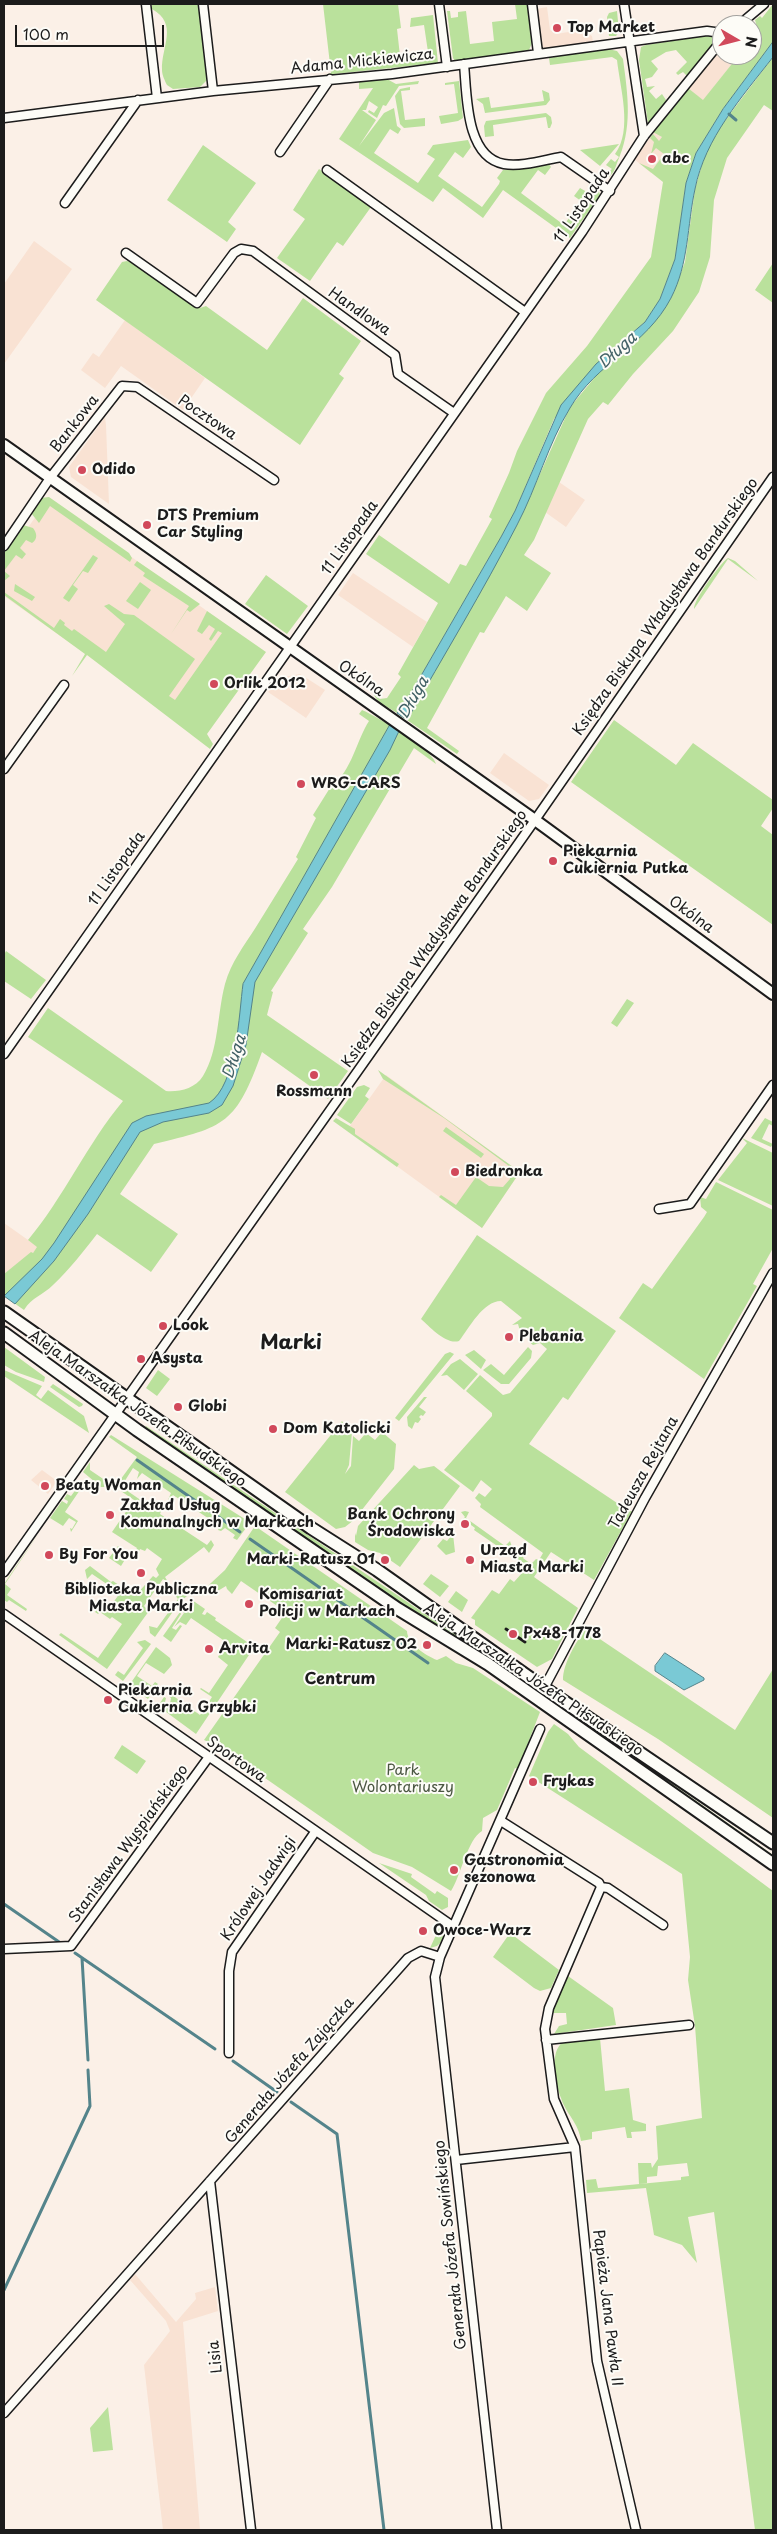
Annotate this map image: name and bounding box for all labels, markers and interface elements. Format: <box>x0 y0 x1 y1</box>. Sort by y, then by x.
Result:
scale bar <box>18 15 166 47</box>
north arrow <box>712 15 762 65</box>
place label: Top Market <box>567 19 655 37</box>
text: 100 m <box>23 22 69 45</box>
marker: Top Market <box>551 22 563 34</box>
text: N <box>740 35 763 49</box>
street label: Adama Mickiewicza <box>290 46 434 78</box>
place label: abc <box>662 150 690 168</box>
marker: abc <box>646 153 658 165</box>
street label: 11 Listopada <box>550 165 614 247</box>
street label: Handlowa <box>324 284 394 340</box>
water label: Długa <box>595 329 641 373</box>
street label: Bankowa <box>47 392 103 456</box>
street label: Pocztowa <box>174 392 240 444</box>
place label: Odido <box>92 461 135 479</box>
marker: Odido <box>76 464 88 476</box>
street label: Księdza Biskupa Władysława Bandurskiego <box>570 475 762 739</box>
street label: 11 Listopada <box>318 497 382 579</box>
place label: DTS Premium Car Styling <box>157 507 259 542</box>
marker: DTS Premium Car Styling <box>141 519 153 531</box>
street label: Okólna <box>335 657 387 701</box>
water label: Długa <box>394 674 434 722</box>
place label: Orlik 2012 <box>224 675 306 693</box>
marker: Orlik 2012 <box>208 678 220 690</box>
place label: WRG-CARS <box>311 775 401 793</box>
marker: WRG-CARS <box>295 778 307 790</box>
street label: Księdza Biskupa Władysława Bandurskiego <box>339 807 531 1071</box>
street label: 11 Listopada <box>85 828 149 910</box>
place label: Piekarnia Cukiernia Putka <box>563 843 688 878</box>
marker: Piekarnia Cukiernia Putka <box>547 855 559 867</box>
street label: Okólna <box>665 893 717 937</box>
water label: Długa <box>219 1033 251 1081</box>
marker: Rossmann <box>308 1069 320 1081</box>
place label: Rossmann <box>276 1083 352 1101</box>
place label: Biedronka <box>465 1163 543 1181</box>
marker: Biedronka <box>449 1166 461 1178</box>
place label: Look <box>173 1317 209 1335</box>
marker: Look <box>157 1320 169 1332</box>
street label: Aleja Marszałka Józefa Piłsudskiego <box>25 1327 249 1491</box>
place label: Plebania <box>519 1328 584 1346</box>
district label: Marki <box>260 1331 322 1355</box>
marker: Plebania <box>503 1331 515 1343</box>
place label: Asysta <box>151 1350 203 1368</box>
marker: Asysta <box>135 1353 147 1365</box>
place label: Globi <box>188 1398 227 1416</box>
marker: Globi <box>172 1401 184 1413</box>
street label: Tadeusza Rejtana <box>605 1413 683 1533</box>
place label: Dom Katolicki <box>283 1420 391 1438</box>
marker: Dom Katolicki <box>267 1423 279 1435</box>
place label: Beaty Woman <box>55 1477 161 1495</box>
marker: Beaty Woman <box>39 1480 51 1492</box>
place label: Zakład Usług Komunalnych w Markach <box>120 1497 314 1532</box>
place label: Bank Ochrony Środowiska <box>347 1506 455 1541</box>
marker: Zakład Usług Komunalnych w Markach <box>104 1509 116 1521</box>
marker: Bank Ochrony Środowiska <box>459 1518 471 1530</box>
place label: Urząd Miasta Marki <box>480 1542 584 1577</box>
place label: By For You <box>59 1546 138 1564</box>
marker: By For You <box>43 1549 55 1561</box>
place label: Marki-Ratusz 01 <box>247 1551 375 1569</box>
marker: Marki-Ratusz 01 <box>379 1554 391 1566</box>
marker: Urząd Miasta Marki <box>464 1554 476 1566</box>
marker: Biblioteka Publiczna Miasta Marki <box>135 1567 147 1579</box>
place label: Biblioteka Publiczna Miasta Marki <box>64 1581 218 1616</box>
place label: Komisariat Policji w Markach <box>259 1586 395 1621</box>
marker: Komisariat Policji w Markach <box>243 1598 255 1610</box>
street label: Aleja Marszałka Józefa Piłsudskiego <box>420 1600 646 1760</box>
place label: Px48-1778 <box>523 1625 601 1643</box>
marker: Px48-1778 <box>507 1628 519 1640</box>
place label: Marki-Ratusz 02 <box>286 1636 417 1654</box>
marker: Marki-Ratusz 02 <box>421 1639 433 1651</box>
place label: Arvita <box>219 1640 270 1658</box>
marker: Arvita <box>203 1643 215 1655</box>
district label: Centrum <box>305 1670 375 1690</box>
place label: Piekarnia Cukiernia Grzybki <box>118 1682 256 1717</box>
marker: Piekarnia Cukiernia Grzybki <box>102 1694 114 1706</box>
street label: Sportowa <box>203 1733 269 1787</box>
street label: Stanisława Wyspiańskiego <box>66 1761 192 1927</box>
park label: Park Wolontariuszy <box>352 1762 454 1797</box>
place label: Frykas <box>543 1773 594 1791</box>
marker: Frykas <box>527 1776 539 1788</box>
street label: Królowej Jadwigi <box>218 1834 300 1944</box>
place label: Gastronomia sezonowa <box>464 1852 564 1887</box>
marker: Gastronomia sezonowa <box>448 1864 460 1876</box>
place label: Owoce-Warz <box>433 1922 531 1940</box>
marker: Owoce-Warz <box>417 1925 429 1937</box>
street label: Generała Józefa Zajączka <box>222 1994 358 2148</box>
street label: Generała Józefa Sowińskiego <box>431 2139 471 2351</box>
street label: Papieża Jana Pawła II <box>588 2229 626 2387</box>
street label: Lisia <box>205 2340 227 2374</box>

